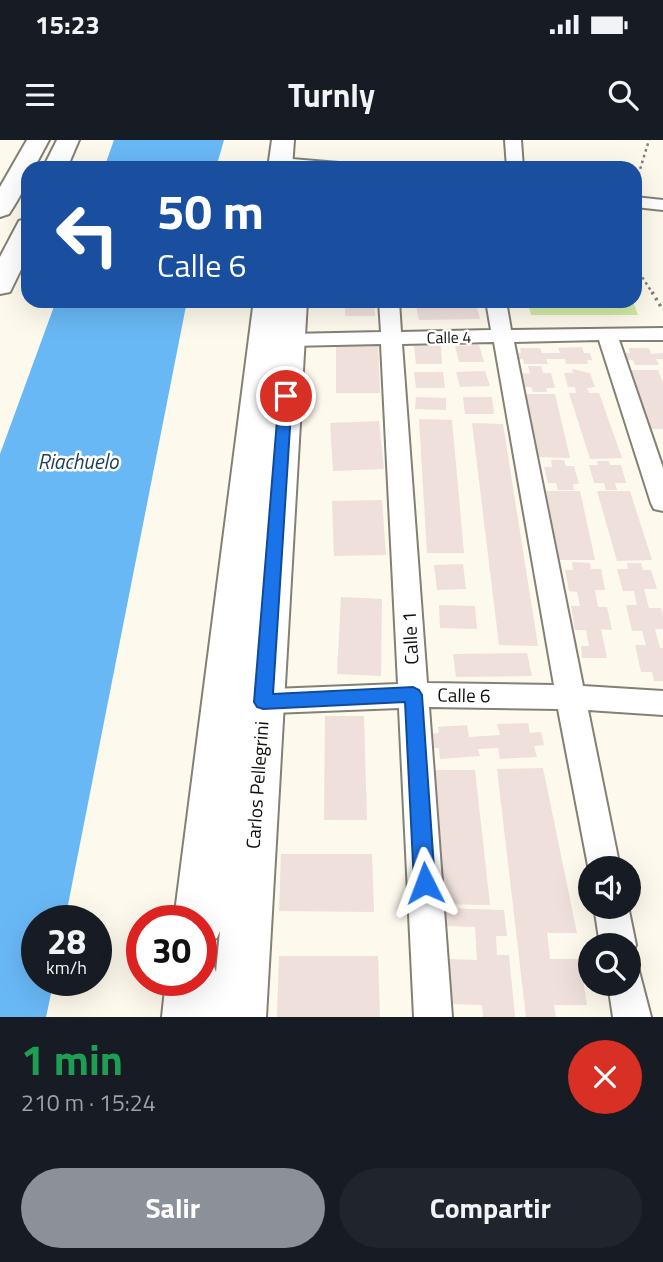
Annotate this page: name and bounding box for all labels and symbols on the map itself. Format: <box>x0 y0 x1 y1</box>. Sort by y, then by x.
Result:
street label: Calle 4 <box>426 325 472 349</box>
pin <box>256 366 316 426</box>
water label: Riachuelo <box>38 445 119 477</box>
street label: Calle 1 <box>394 611 425 665</box>
street label: Calle 6 <box>437 680 491 709</box>
street label: Carlos Pellegrini <box>238 720 275 850</box>
position arrow <box>388 846 462 920</box>
speed limit sign: 30 <box>126 905 217 996</box>

